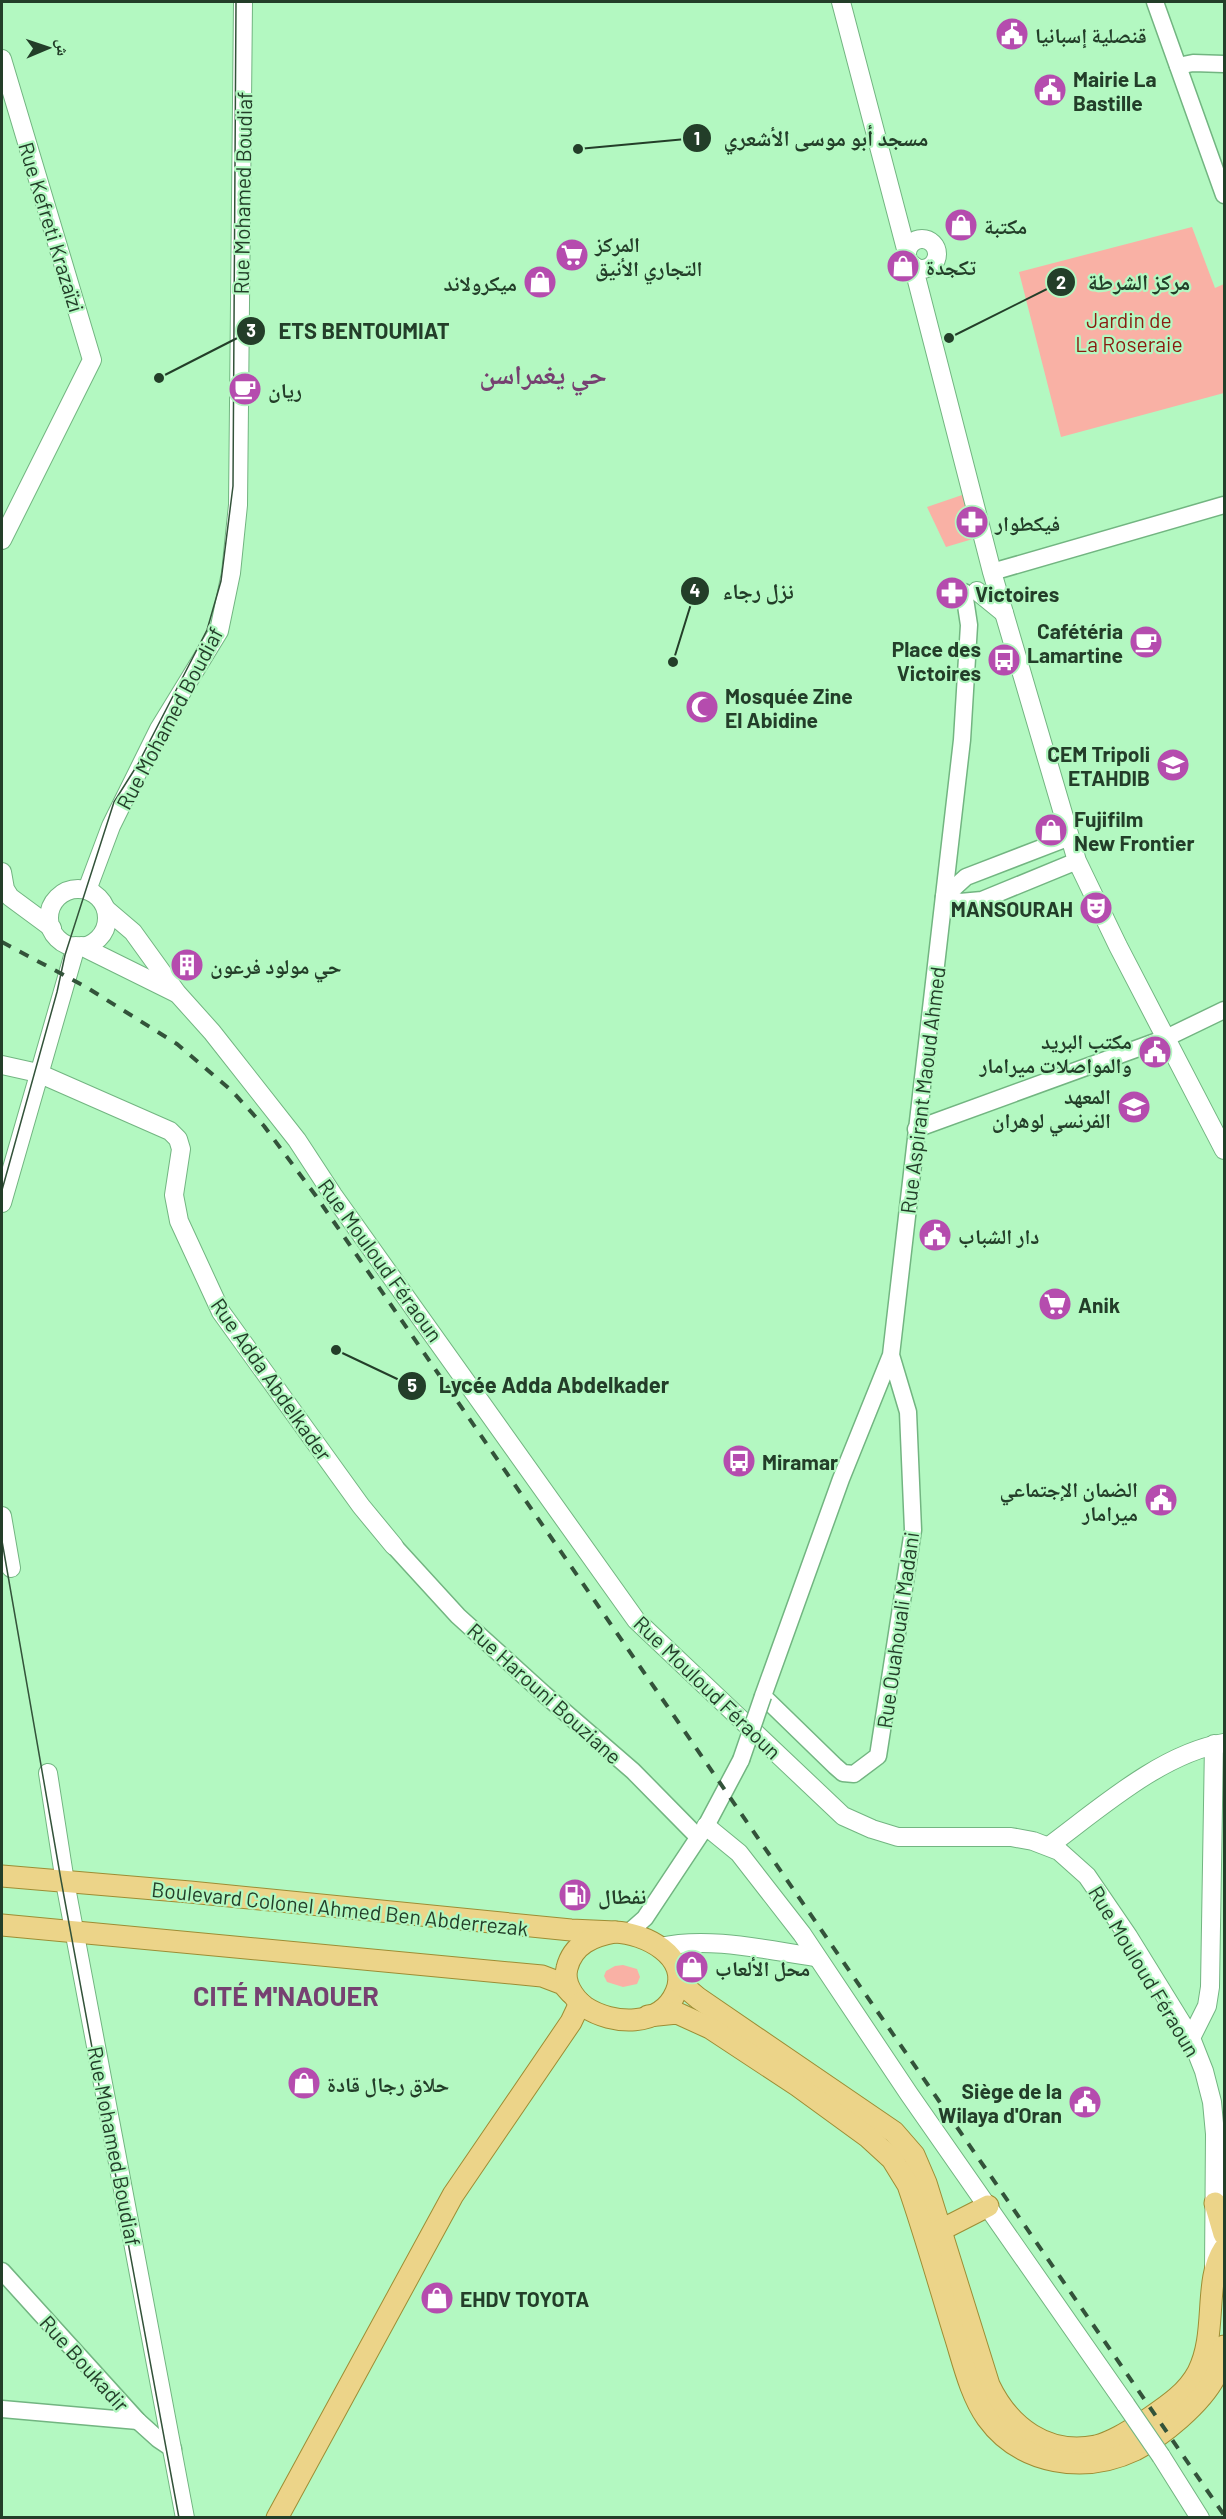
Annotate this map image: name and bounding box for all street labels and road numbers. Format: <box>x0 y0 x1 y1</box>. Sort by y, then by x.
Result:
street label: Rue Mohamed Boudiaf <box>228 91 256 295</box>
street label: Rue Kefreti Krazaïzi <box>14 139 90 315</box>
street label: Rue Mohamed Boudiaf <box>110 623 228 813</box>
street label: Rue Aspirant Maoud Ahmed <box>894 965 950 1215</box>
street label: Rue Mouloud Féraoun <box>314 1174 448 1346</box>
street label: Rue Adda Abdelkader <box>206 1293 338 1465</box>
street label: Rue Ouahouali Madani <box>871 1530 923 1730</box>
street label: Rue Mouloud Féraoun <box>629 1610 787 1764</box>
street label: Rue Harouni Bouziane <box>463 1617 627 1769</box>
street label: Boulevard Colonel Ahmed Ben Abderrezak <box>150 1876 530 1940</box>
street label: Rue Mouloud Féraoun <box>1084 1881 1206 2061</box>
street label: Rue Mohamed Boudiaf <box>83 2044 147 2248</box>
street label: Rue Boukadir <box>35 2310 135 2417</box>

